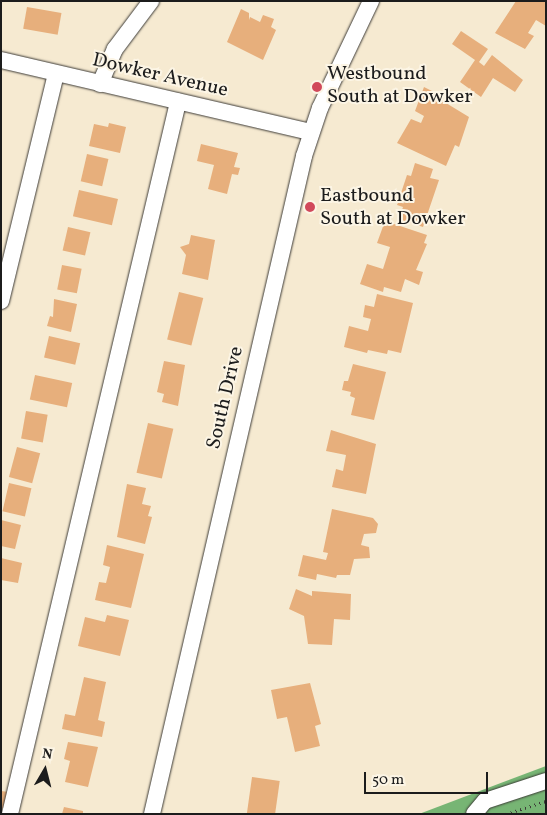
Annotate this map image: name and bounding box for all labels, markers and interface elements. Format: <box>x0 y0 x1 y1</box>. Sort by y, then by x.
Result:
street label: Dowker Avenue <box>90 49 230 103</box>
place label: Westbound South at Dowker <box>327 63 473 110</box>
marker: Westbound South at Dowker <box>311 81 323 93</box>
place label: Eastbound South at Dowker <box>320 184 466 231</box>
marker: Eastbound South at Dowker <box>304 201 316 213</box>
street label: South Drive <box>203 344 249 452</box>
north arrow <box>20 745 70 795</box>
text: N <box>41 745 54 765</box>
scale bar <box>367 762 491 794</box>
text: 50 m <box>372 770 404 791</box>

